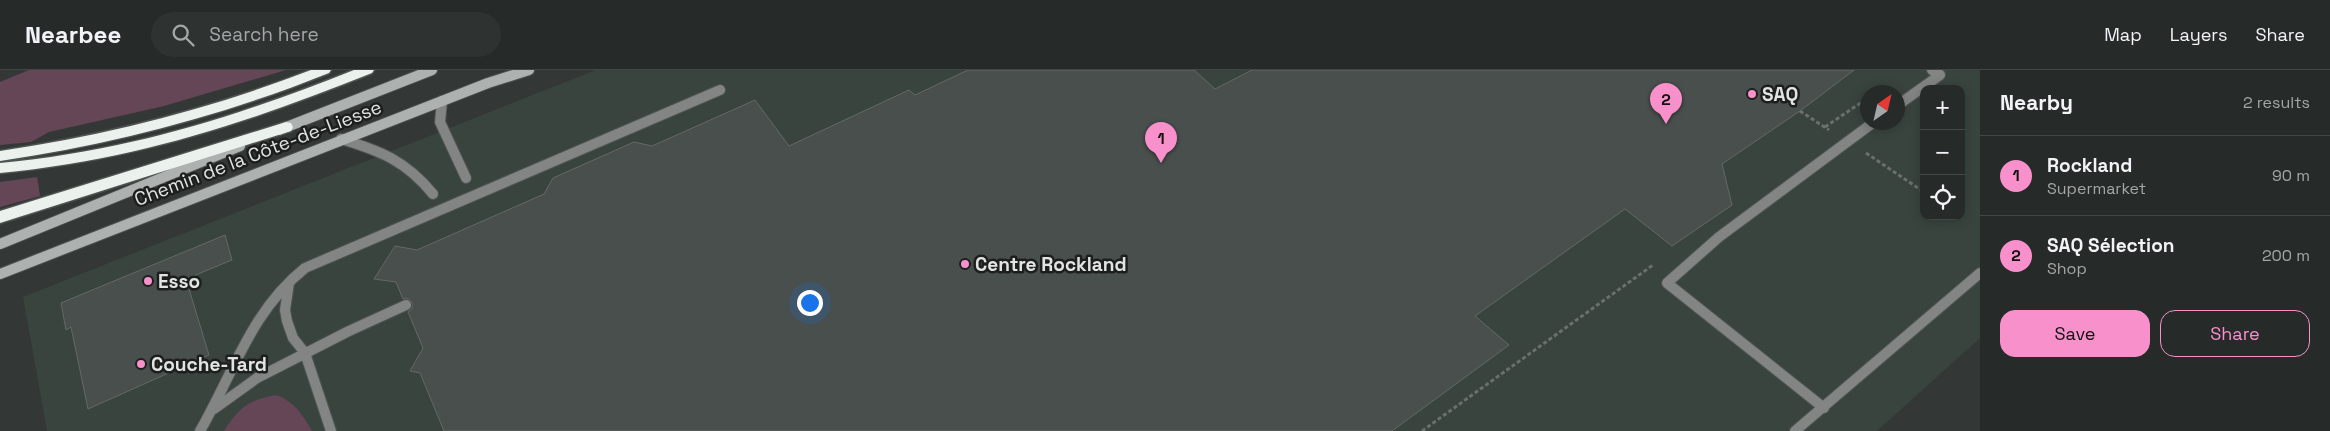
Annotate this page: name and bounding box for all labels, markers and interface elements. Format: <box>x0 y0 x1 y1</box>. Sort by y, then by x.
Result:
search box <box>151 12 501 57</box>
text: Nearbee <box>25 19 121 50</box>
icon: search <box>169 21 197 49</box>
text: Search here <box>209 22 319 47</box>
text: Map <box>2104 23 2142 46</box>
text: Layers <box>2170 23 2227 46</box>
text: Share <box>2255 23 2305 46</box>
place label: SAQ <box>1762 82 1798 107</box>
pin: 2 <box>1650 83 1682 124</box>
north arrow <box>1860 85 1905 130</box>
map controls <box>1920 85 1965 220</box>
button: + <box>1920 85 1965 130</box>
marker: SAQ <box>1746 88 1758 100</box>
text: Nearby <box>2000 89 2073 116</box>
text: 2 results <box>2243 92 2310 113</box>
street label: Chemin de la Côte-de-Liesse <box>131 94 385 212</box>
pin: 1 <box>1145 122 1177 163</box>
button: − <box>1920 130 1965 175</box>
text: Rockland <box>2047 153 2132 178</box>
text: 1 <box>2012 165 2020 186</box>
text: 90 m <box>2272 165 2310 186</box>
button: locate <box>1920 175 1965 220</box>
text: Supermarket <box>2047 178 2146 199</box>
text: SAQ Sélection <box>2047 233 2175 258</box>
text: 2 <box>2011 245 2021 266</box>
text: 200 m <box>2262 245 2310 266</box>
place label: Centre Rockland <box>975 252 1127 277</box>
marker: Centre Rockland <box>959 258 971 270</box>
text: Shop <box>2047 258 2087 279</box>
place label: Esso <box>158 269 200 294</box>
marker: Esso <box>142 275 154 287</box>
your location <box>797 290 823 316</box>
button: Save <box>2000 310 2150 357</box>
button: Share <box>2160 310 2310 357</box>
place label: Couche-Tard <box>151 352 267 377</box>
marker: Couche-Tard <box>135 358 147 370</box>

